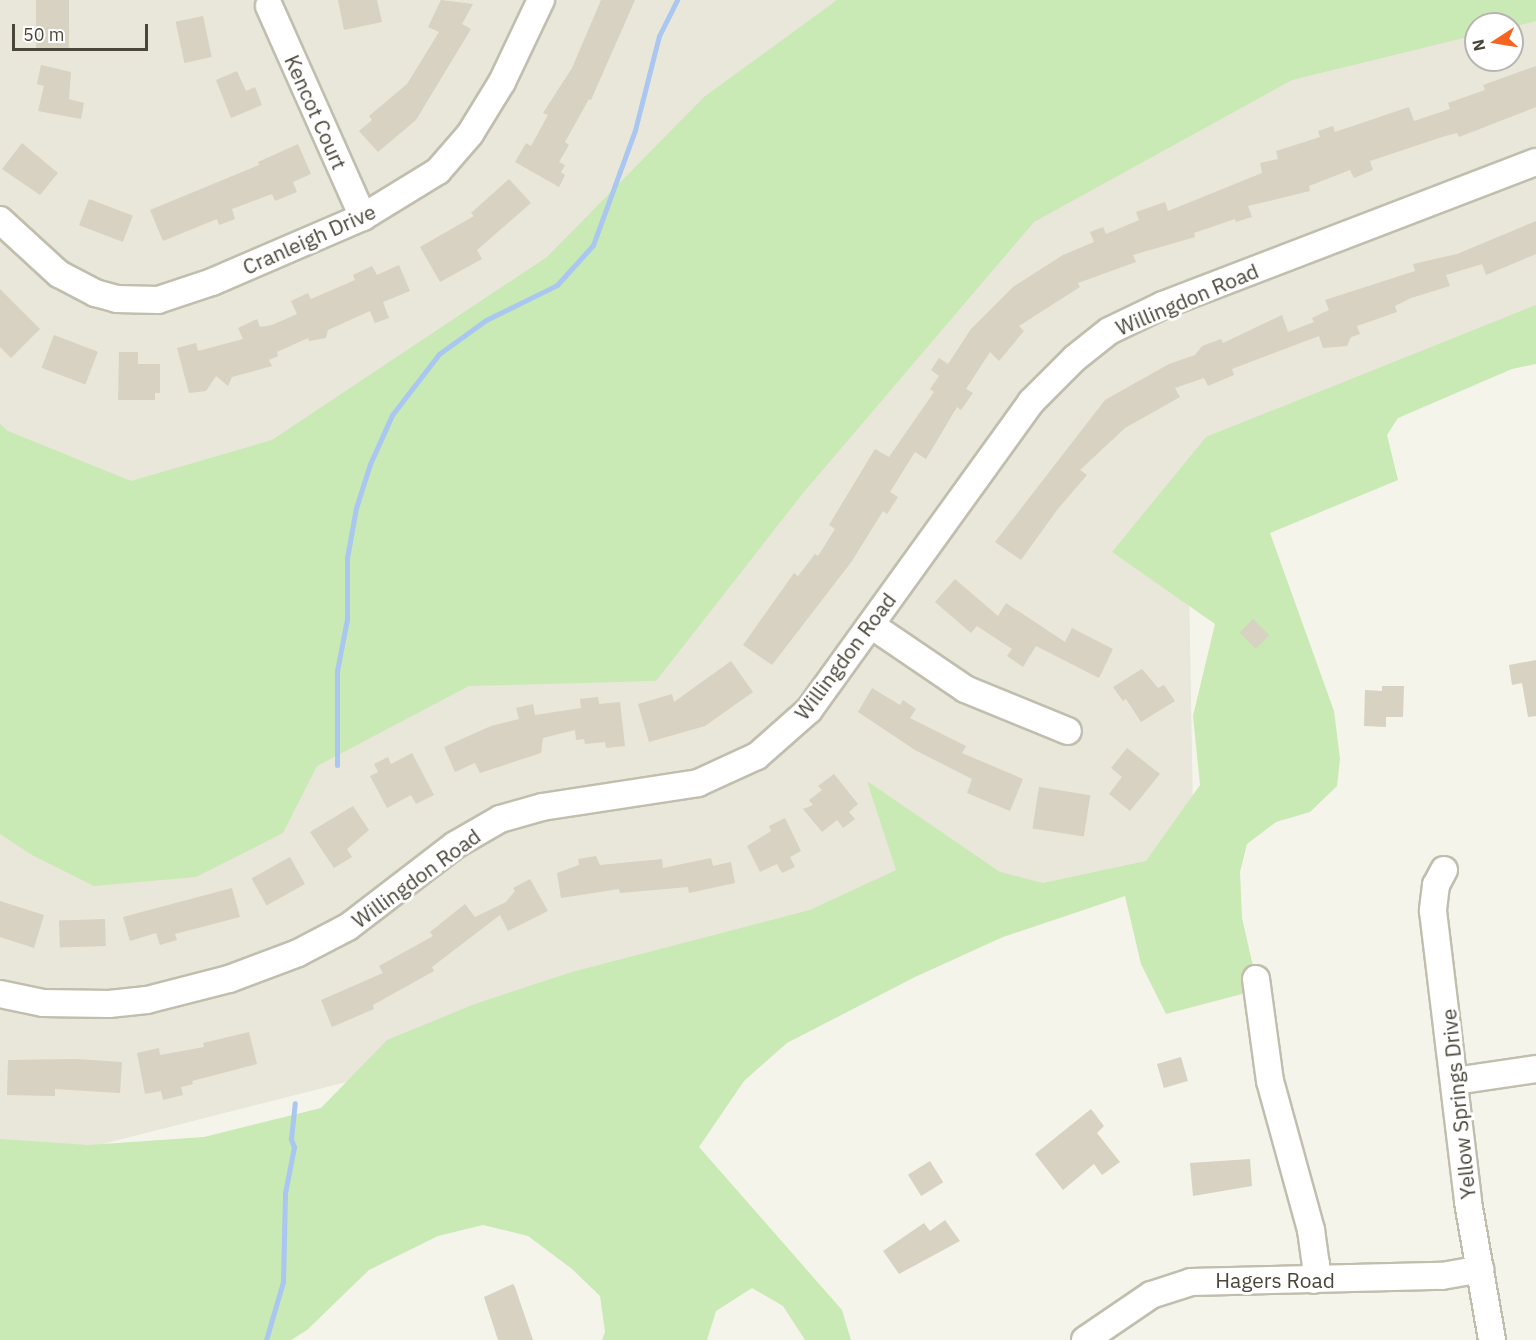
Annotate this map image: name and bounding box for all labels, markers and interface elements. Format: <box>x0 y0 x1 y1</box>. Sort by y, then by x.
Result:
scale bar <box>15 12 152 50</box>
north arrow <box>1464 12 1524 72</box>
text: 50 m <box>23 23 65 46</box>
text: N <box>1467 38 1489 53</box>
street label: Kencot Court <box>280 51 352 173</box>
street label: Cranleigh Drive <box>239 198 379 280</box>
street label: Willingdon Road <box>1112 258 1262 340</box>
street label: Willingdon Road <box>789 588 901 724</box>
street label: Willingdon Road <box>347 823 485 933</box>
street label: Yellow Springs Drive <box>1435 1008 1481 1200</box>
street label: Hagers Road <box>1215 1267 1335 1293</box>

